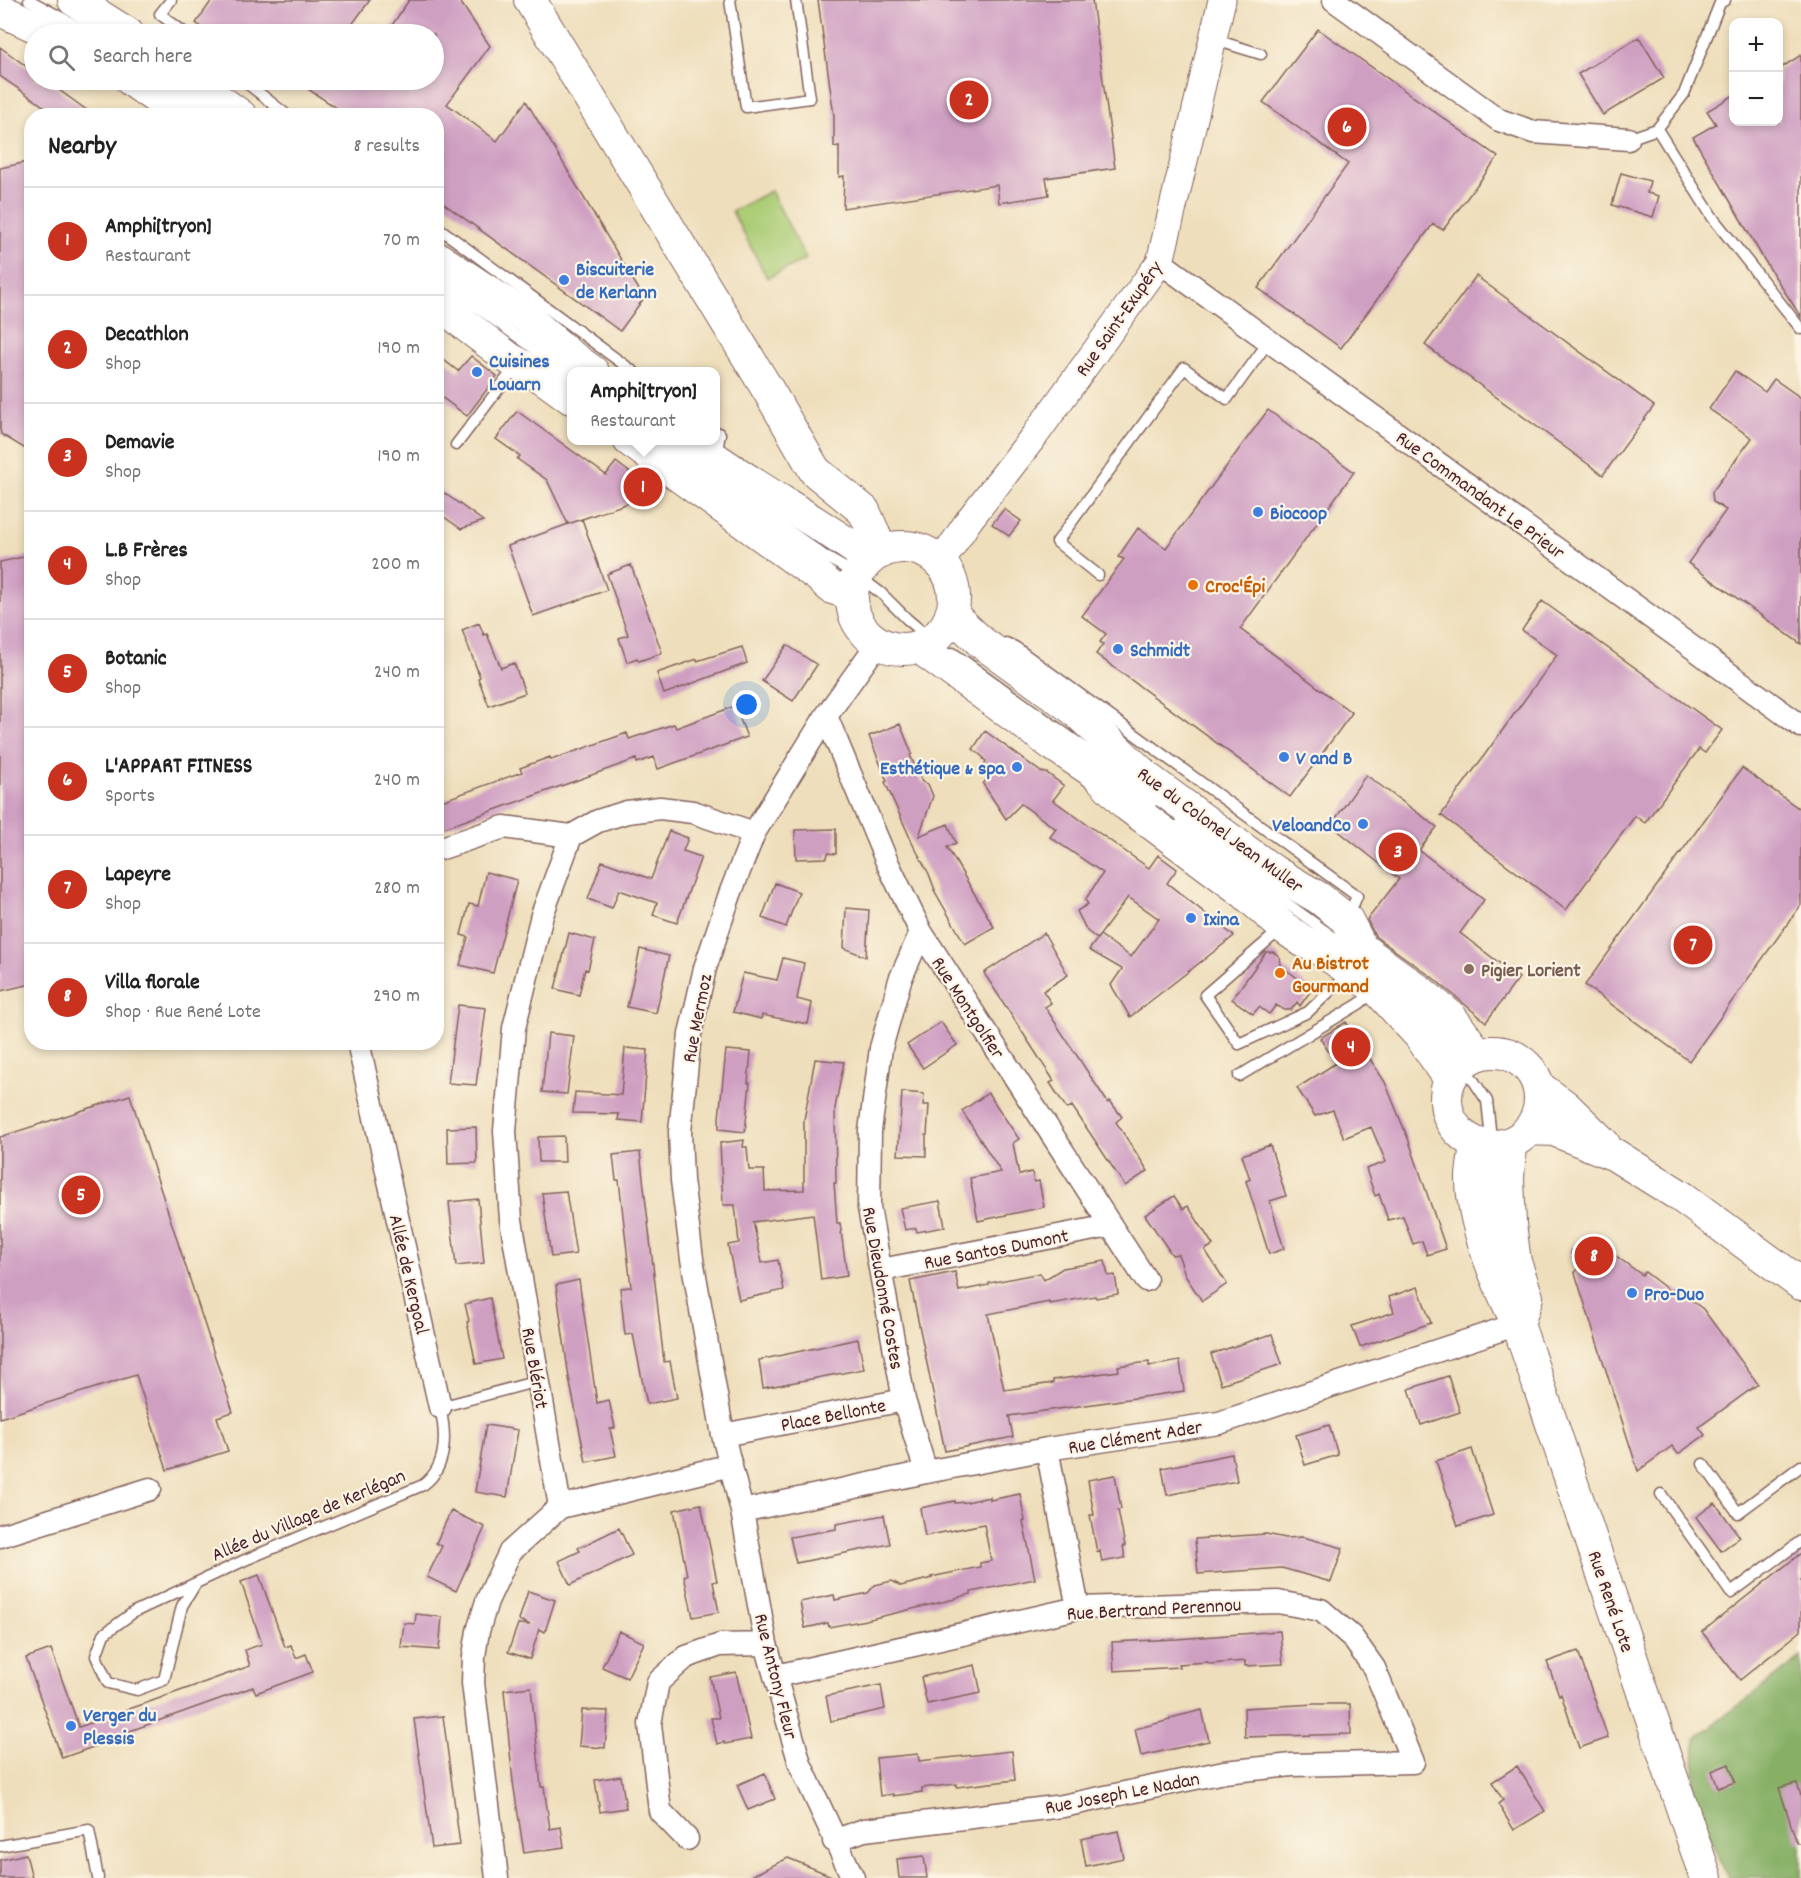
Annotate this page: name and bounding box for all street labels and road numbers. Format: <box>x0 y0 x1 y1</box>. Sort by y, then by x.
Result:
street label: Rue Saint-Exupéry <box>1070 255 1171 383</box>
street label: Rue Commandant Le Prieur <box>1389 425 1570 568</box>
street label: Rue du Colonel Jean Muller <box>1130 761 1309 902</box>
street label: Rue Montgolfier <box>923 952 1010 1066</box>
street label: Rue Mermoz <box>677 971 721 1065</box>
street label: Rue Dieudonné Costes <box>853 1205 909 1372</box>
street label: Allée de Kergoal <box>380 1212 435 1338</box>
street label: Rue Santos Dumont <box>922 1223 1071 1279</box>
street label: Rue Blériot <box>512 1326 554 1411</box>
street label: Place Bellonte <box>778 1393 889 1441</box>
street label: Rue Clément Ader <box>1066 1414 1205 1463</box>
street label: Allée du Village de Kerlégan <box>208 1463 411 1570</box>
street label: Rue René Lote <box>1579 1547 1640 1657</box>
street label: Rue Bertrand Perennou <box>1066 1592 1242 1630</box>
street label: Rue Antony Fleur <box>745 1611 803 1743</box>
street label: Rue Joseph Le Nadan <box>1043 1766 1202 1824</box>

